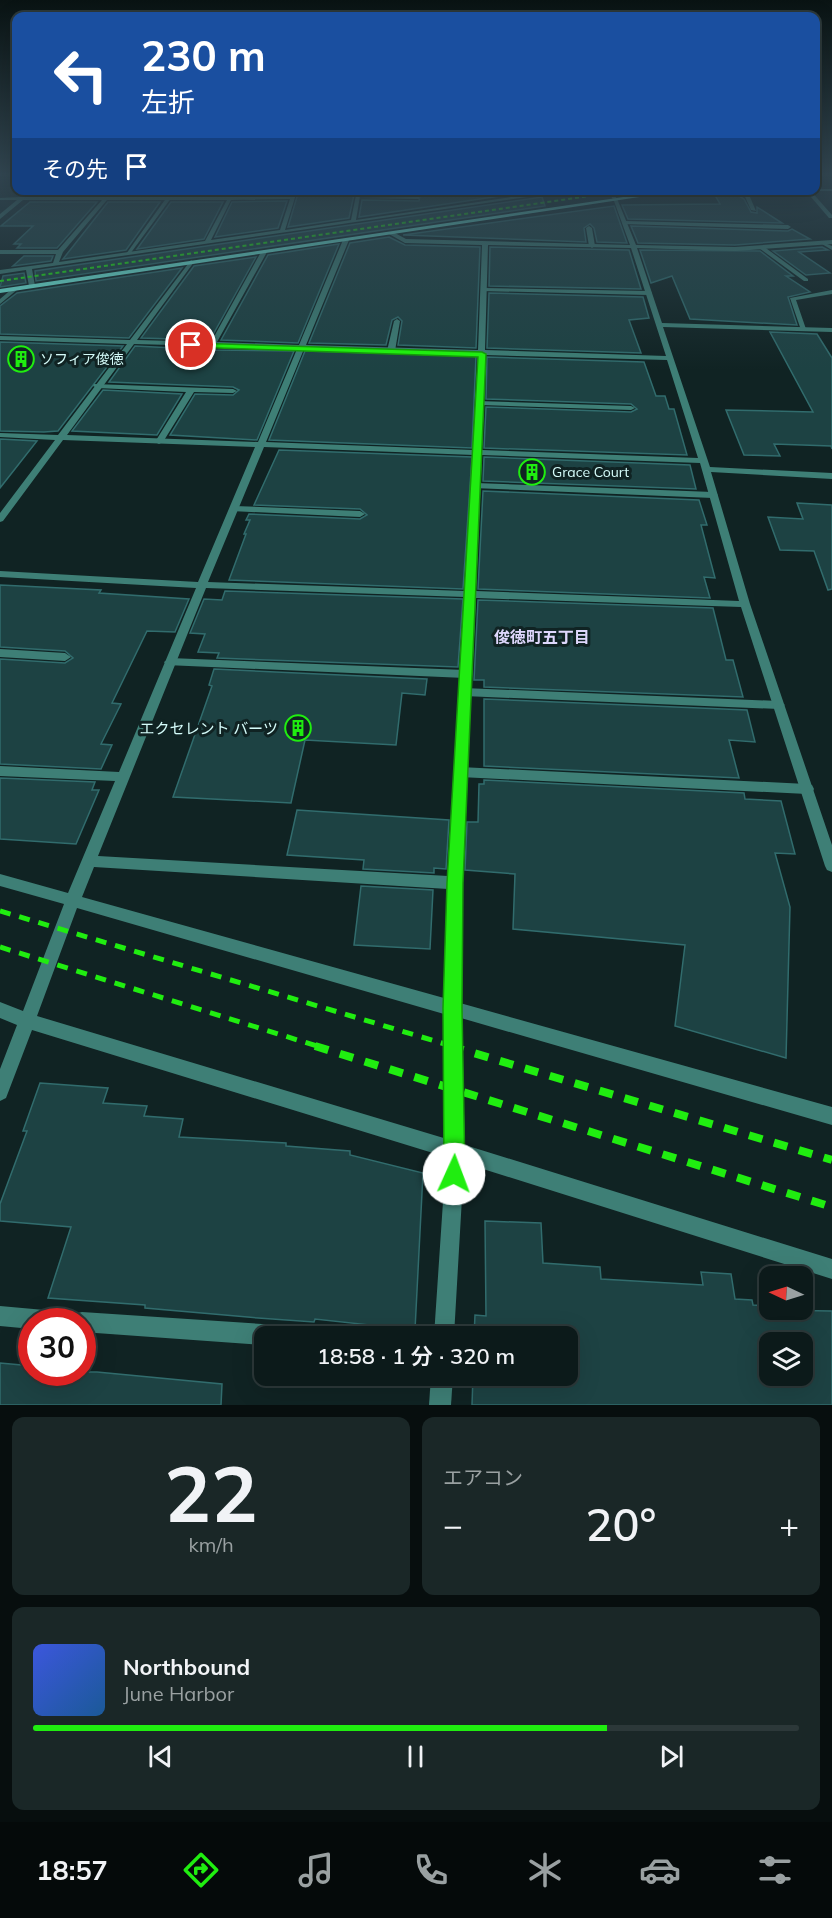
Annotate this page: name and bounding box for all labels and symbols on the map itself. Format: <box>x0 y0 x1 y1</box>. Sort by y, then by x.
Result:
pin <box>165 319 216 370</box>
building icon: ソフィア俊徳 <box>6 344 36 374</box>
place label: ソフィア俊徳 <box>40 350 124 368</box>
building icon: Grace Court <box>517 457 547 487</box>
place label: Grace Court <box>552 463 629 481</box>
district label: 俊徳町五丁目 <box>494 627 590 647</box>
building icon: エクセレント バーツ <box>283 713 313 743</box>
place label: エクセレント バーツ <box>139 719 278 738</box>
position arrow <box>422 1142 486 1206</box>
north arrow <box>759 1266 813 1320</box>
speed limit sign: 30 <box>18 1308 96 1386</box>

